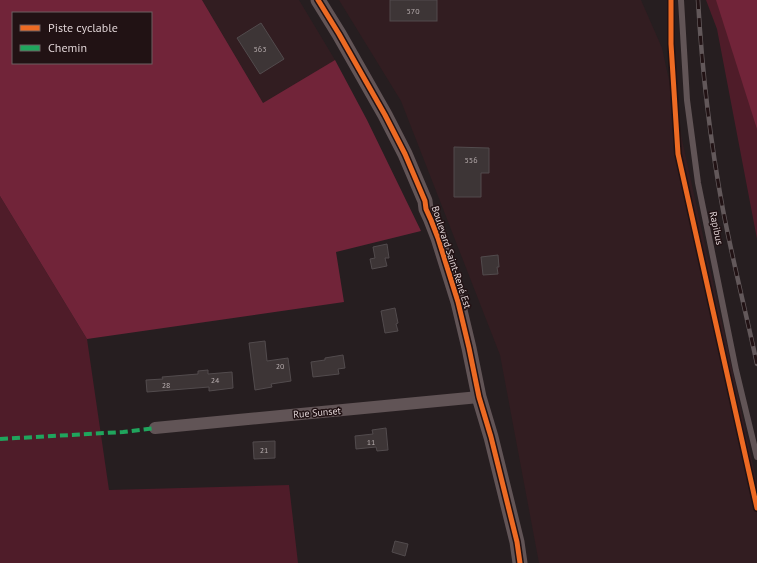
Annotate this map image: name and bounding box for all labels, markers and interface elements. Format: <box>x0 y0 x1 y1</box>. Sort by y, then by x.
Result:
house number: 570 <box>406 6 420 16</box>
legend <box>12 12 152 64</box>
text: Piste cyclable <box>48 20 118 35</box>
text: Chemin <box>48 40 87 55</box>
house number: 563 <box>253 44 267 54</box>
house number: 556 <box>464 155 478 165</box>
street label: Boulevard Saint-René Est <box>429 204 474 311</box>
street label: Rapibus <box>707 210 726 246</box>
house number: 20 <box>276 361 285 371</box>
house number: 24 <box>211 375 220 385</box>
house number: 28 <box>162 380 170 390</box>
street label: Rue Sunset <box>293 404 342 421</box>
house number: 11 <box>367 437 375 447</box>
house number: 21 <box>260 445 268 455</box>

